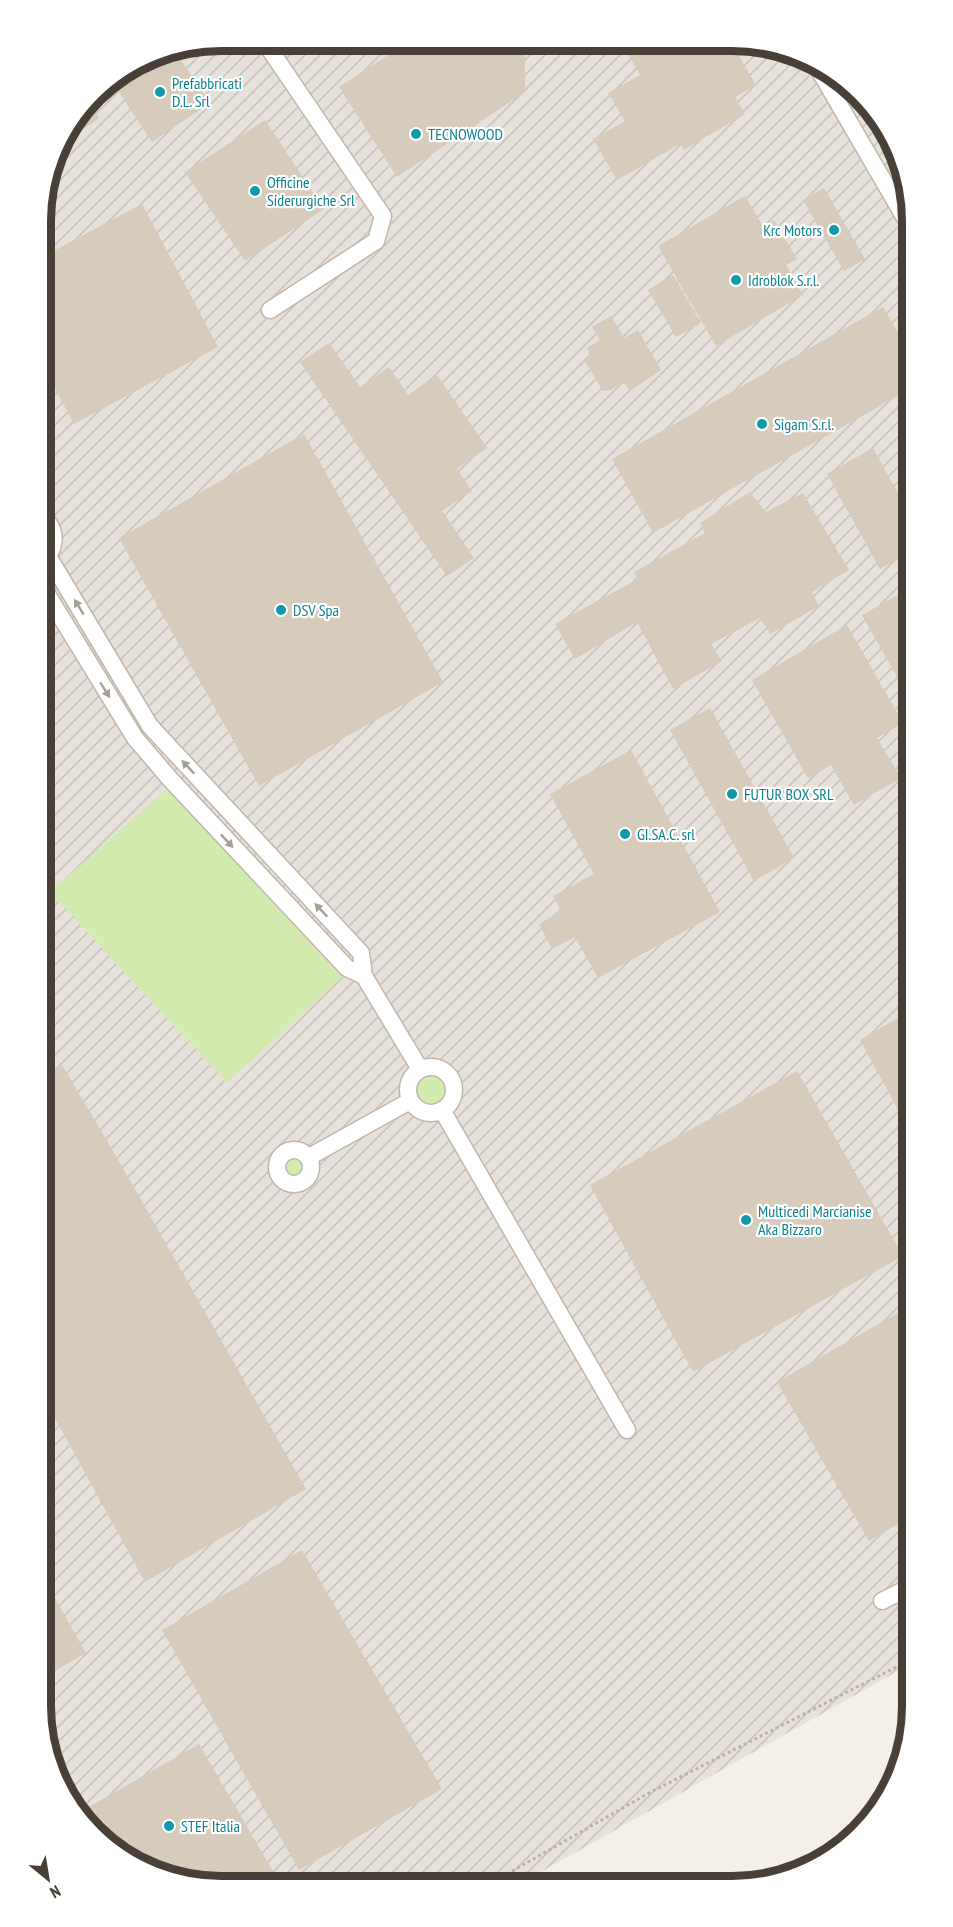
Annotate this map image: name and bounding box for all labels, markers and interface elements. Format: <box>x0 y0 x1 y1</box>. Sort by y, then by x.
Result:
place label: Prefabbricati D.L. Srl <box>172 73 242 111</box>
marker: Prefabbricati D.L. Srl <box>153 85 167 99</box>
place label: TECNOWOOD <box>428 124 503 144</box>
marker: TECNOWOOD <box>409 127 423 141</box>
place label: Officine Siderurgiche Srl <box>267 172 355 210</box>
marker: Officine Siderurgiche Srl <box>248 184 262 198</box>
place label: Krc Motors <box>763 220 822 240</box>
marker: Krc Motors <box>827 223 841 237</box>
place label: Idroblok S.r.l. <box>748 270 820 290</box>
marker: Idroblok S.r.l. <box>729 273 743 287</box>
place label: Sigam S.r.l. <box>774 414 834 434</box>
marker: Sigam S.r.l. <box>755 417 769 431</box>
one-way arrow <box>73 599 84 615</box>
place label: DSV Spa <box>293 600 339 620</box>
marker: DSV Spa <box>274 603 288 617</box>
one-way arrow <box>99 682 110 698</box>
one-way arrow <box>181 760 195 775</box>
place label: FUTUR BOX SRL <box>744 784 834 804</box>
marker: FUTUR BOX SRL <box>725 787 739 801</box>
place label: GI.SA.C. srl <box>637 824 695 844</box>
marker: GI.SA.C. srl <box>618 827 632 841</box>
one-way arrow <box>220 833 234 847</box>
one-way arrow <box>315 903 328 918</box>
place label: Multicedi Marcianise Aka Bizzaro <box>758 1201 872 1239</box>
marker: Multicedi Marcianise Aka Bizzaro <box>739 1213 753 1227</box>
place label: STEF Italia <box>181 1816 240 1836</box>
marker: STEF Italia <box>162 1819 176 1833</box>
north arrow <box>18 1849 78 1909</box>
text: N <box>47 1881 64 1903</box>

